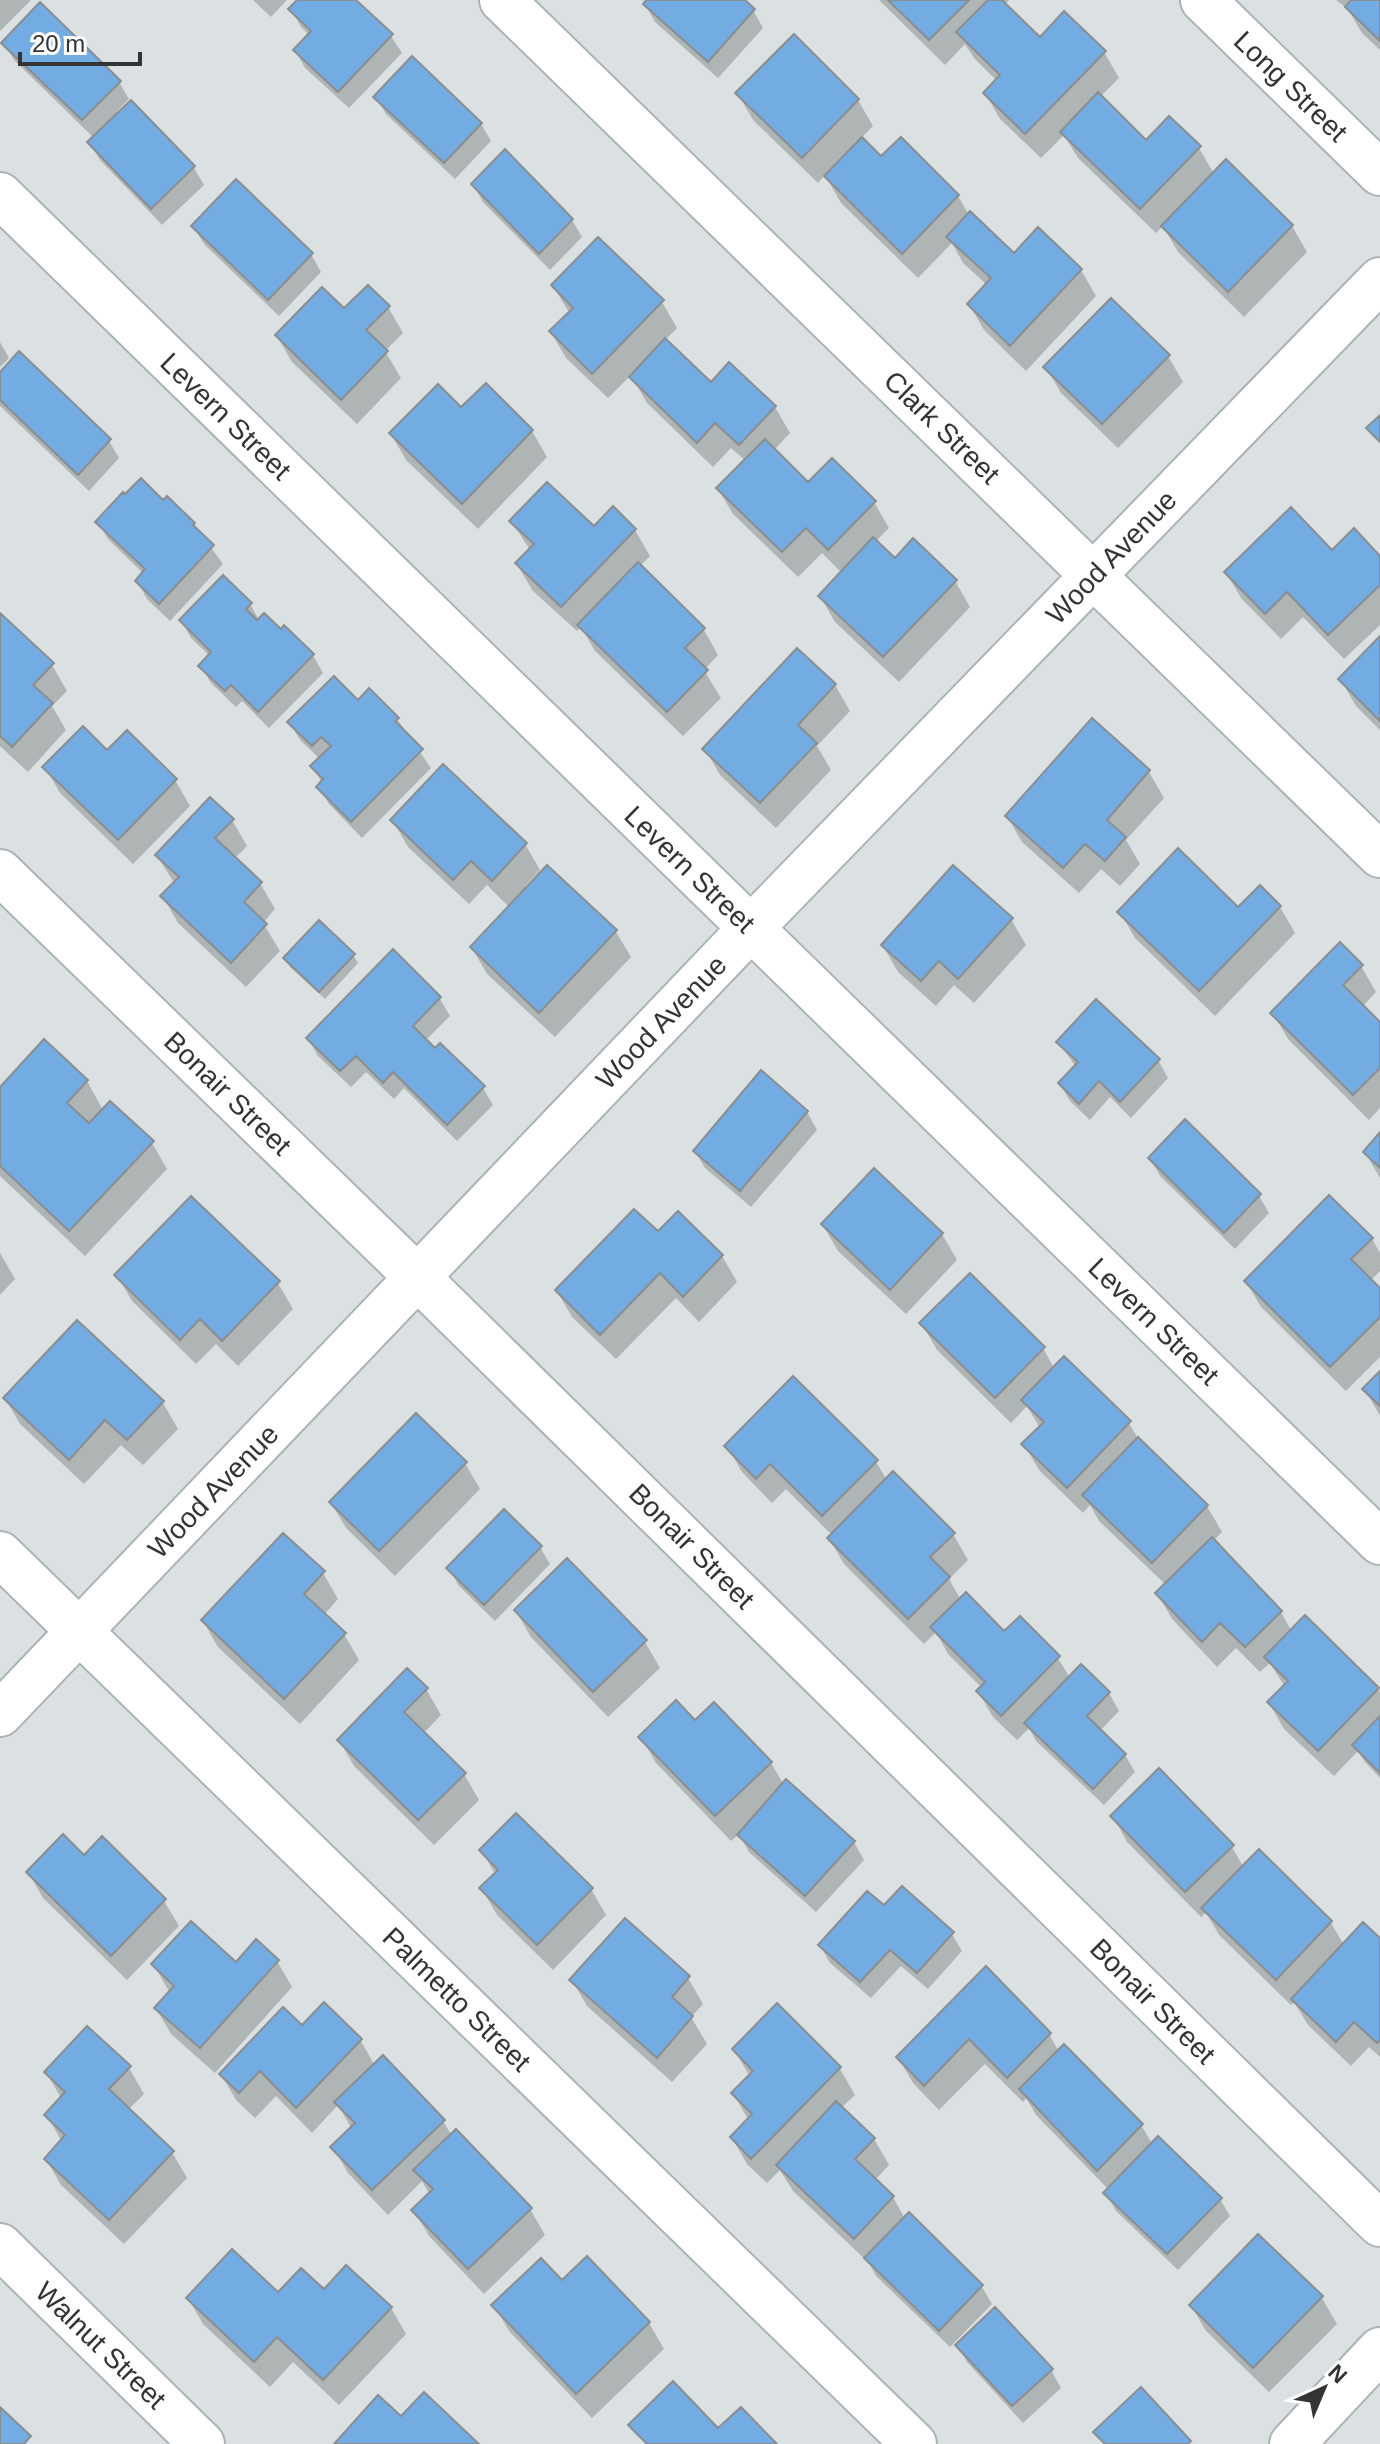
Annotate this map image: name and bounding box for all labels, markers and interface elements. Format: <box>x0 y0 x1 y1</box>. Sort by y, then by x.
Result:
scale bar <box>20 16 140 66</box>
street label: Long Street <box>1228 25 1354 148</box>
text: 20 m <box>32 30 85 57</box>
street label: Levern Street <box>154 347 297 486</box>
street label: Clark Street <box>878 365 1006 490</box>
street label: Wood Avenue <box>1040 484 1183 630</box>
street label: Levern Street <box>618 800 761 939</box>
street label: Wood Avenue <box>590 949 733 1095</box>
street label: Bonair Street <box>158 1025 297 1161</box>
street label: Levern Street <box>1082 1252 1225 1391</box>
street label: Wood Avenue <box>142 1418 285 1564</box>
street label: Bonair Street <box>623 1478 761 1615</box>
street label: Palmetto Street <box>376 1921 537 2078</box>
street label: Bonair Street <box>1084 1933 1222 2070</box>
street label: Walnut Street <box>29 2276 172 2415</box>
north arrow <box>1284 2348 1364 2428</box>
text: N <box>1323 2359 1352 2388</box>

